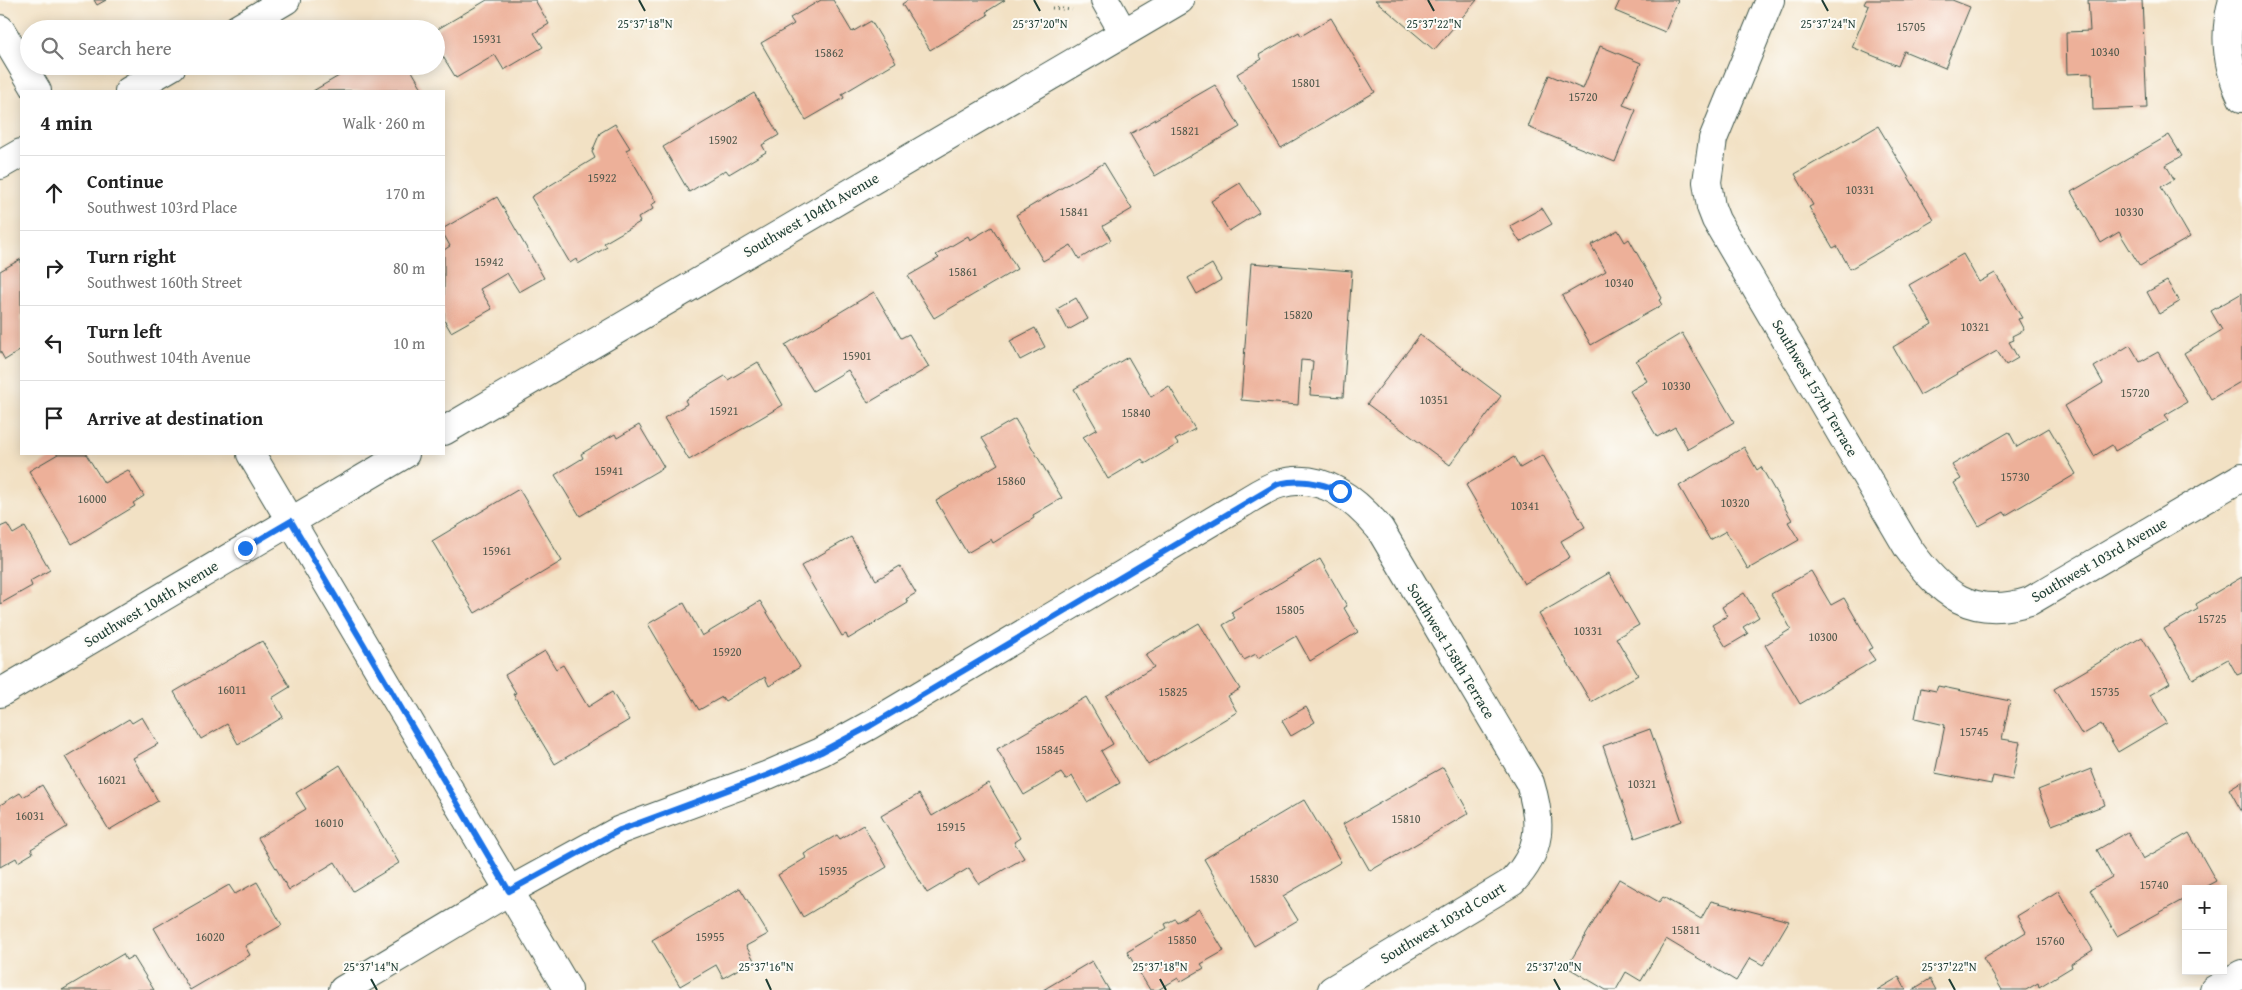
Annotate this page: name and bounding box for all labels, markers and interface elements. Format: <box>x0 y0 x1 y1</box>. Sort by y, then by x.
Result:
text: 25°37'18"N <box>617 15 673 32</box>
text: 25°37'20"N <box>1012 15 1068 32</box>
text: 25°37'22"N <box>1406 15 1462 32</box>
text: 25°37'24"N <box>1800 15 1856 32</box>
house number: 15705 <box>1897 18 1926 35</box>
search box <box>20 20 445 75</box>
house number: 15931 <box>473 30 502 47</box>
icon: search <box>38 34 66 62</box>
text: Search here <box>78 34 172 62</box>
house number: 10340 <box>2091 43 2120 60</box>
house number: 15862 <box>815 44 844 61</box>
house number: 15801 <box>1292 74 1321 91</box>
house number: 15720 <box>1569 88 1598 105</box>
text: 4 min <box>40 107 92 138</box>
text: Walk · 260 m <box>342 111 425 135</box>
house number: 15821 <box>1171 122 1200 139</box>
house number: 15902 <box>709 131 738 148</box>
text: Continue <box>87 167 164 195</box>
street label: Southwest 104th Avenue <box>739 167 882 262</box>
house number: 15922 <box>588 169 617 186</box>
icon: ahead <box>40 179 68 207</box>
text: 170 m <box>385 181 425 205</box>
house number: 10331 <box>1846 181 1875 198</box>
text: Southwest 103rd Place <box>87 195 237 219</box>
house number: 15841 <box>1060 203 1089 220</box>
house number: 10330 <box>2115 203 2144 220</box>
text: Turn right <box>87 242 176 270</box>
house number: 15942 <box>475 253 504 270</box>
icon: right <box>40 254 68 282</box>
text: 80 m <box>393 256 425 280</box>
house number: 15861 <box>949 263 978 280</box>
text: Southwest 160th Street <box>87 270 242 294</box>
house number: 10340 <box>1605 274 1634 291</box>
house number: 15820 <box>1284 306 1313 323</box>
street label: Southwest 157th Terrace <box>1768 315 1863 460</box>
text: Turn left <box>87 317 162 345</box>
house number: 10321 <box>1961 318 1990 335</box>
icon: left <box>40 329 68 357</box>
text: 10 m <box>393 331 425 355</box>
text: Southwest 104th Avenue <box>87 345 251 369</box>
house number: 15901 <box>843 347 872 364</box>
house number: 10330 <box>1662 377 1691 394</box>
house number: 15720 <box>2121 384 2150 401</box>
house number: 10351 <box>1420 391 1449 408</box>
house number: 15921 <box>710 402 739 419</box>
icon: arrive <box>40 404 68 432</box>
text: Arrive at destination <box>87 404 263 432</box>
house number: 15840 <box>1122 404 1151 421</box>
house number: 15941 <box>595 462 624 479</box>
house number: 15730 <box>2001 468 2030 485</box>
house number: 15860 <box>997 472 1026 489</box>
route start <box>1329 480 1352 503</box>
house number: 16000 <box>78 490 107 507</box>
house number: 10320 <box>1721 494 1750 511</box>
house number: 10341 <box>1511 497 1540 514</box>
street label: Southwest 103rd Avenue <box>2027 512 2171 607</box>
route end <box>234 537 257 560</box>
house number: 15961 <box>483 542 512 559</box>
street label: Southwest 104th Avenue <box>80 555 222 652</box>
street label: Southwest 158th Terrace <box>1402 579 1500 723</box>
house number: 15805 <box>1276 601 1305 618</box>
house number: 15725 <box>2198 610 2227 627</box>
house number: 10331 <box>1574 622 1603 639</box>
house number: 10300 <box>1809 628 1838 645</box>
house number: 15920 <box>713 643 742 660</box>
house number: 16011 <box>218 681 247 698</box>
house number: 15825 <box>1159 683 1188 700</box>
house number: 15735 <box>2091 683 2120 700</box>
house number: 15745 <box>1960 723 1989 740</box>
house number: 15845 <box>1036 741 1065 758</box>
house number: 16021 <box>98 771 127 788</box>
house number: 10321 <box>1628 775 1657 792</box>
house number: 16031 <box>16 807 45 824</box>
house number: 15810 <box>1392 810 1421 827</box>
house number: 16010 <box>315 814 344 831</box>
house number: 15915 <box>937 818 966 835</box>
house number: 15935 <box>819 862 848 879</box>
house number: 15830 <box>1250 870 1279 887</box>
street label: Southwest 103rd Court <box>1376 876 1510 968</box>
house number: 15740 <box>2140 876 2169 893</box>
map controls <box>2182 885 2227 975</box>
button: + <box>2182 885 2227 930</box>
house number: 15811 <box>1672 921 1701 938</box>
house number: 16020 <box>196 928 225 945</box>
house number: 15955 <box>696 928 725 945</box>
button: − <box>2182 930 2227 975</box>
house number: 15850 <box>1168 931 1197 948</box>
house number: 15760 <box>2036 932 2065 949</box>
text: 25°37'14"N <box>343 958 399 975</box>
text: 25°37'16"N <box>738 958 794 975</box>
text: 25°37'18"N <box>1132 958 1188 975</box>
text: 25°37'20"N <box>1526 958 1582 975</box>
text: 25°37'22"N <box>1921 958 1977 975</box>

